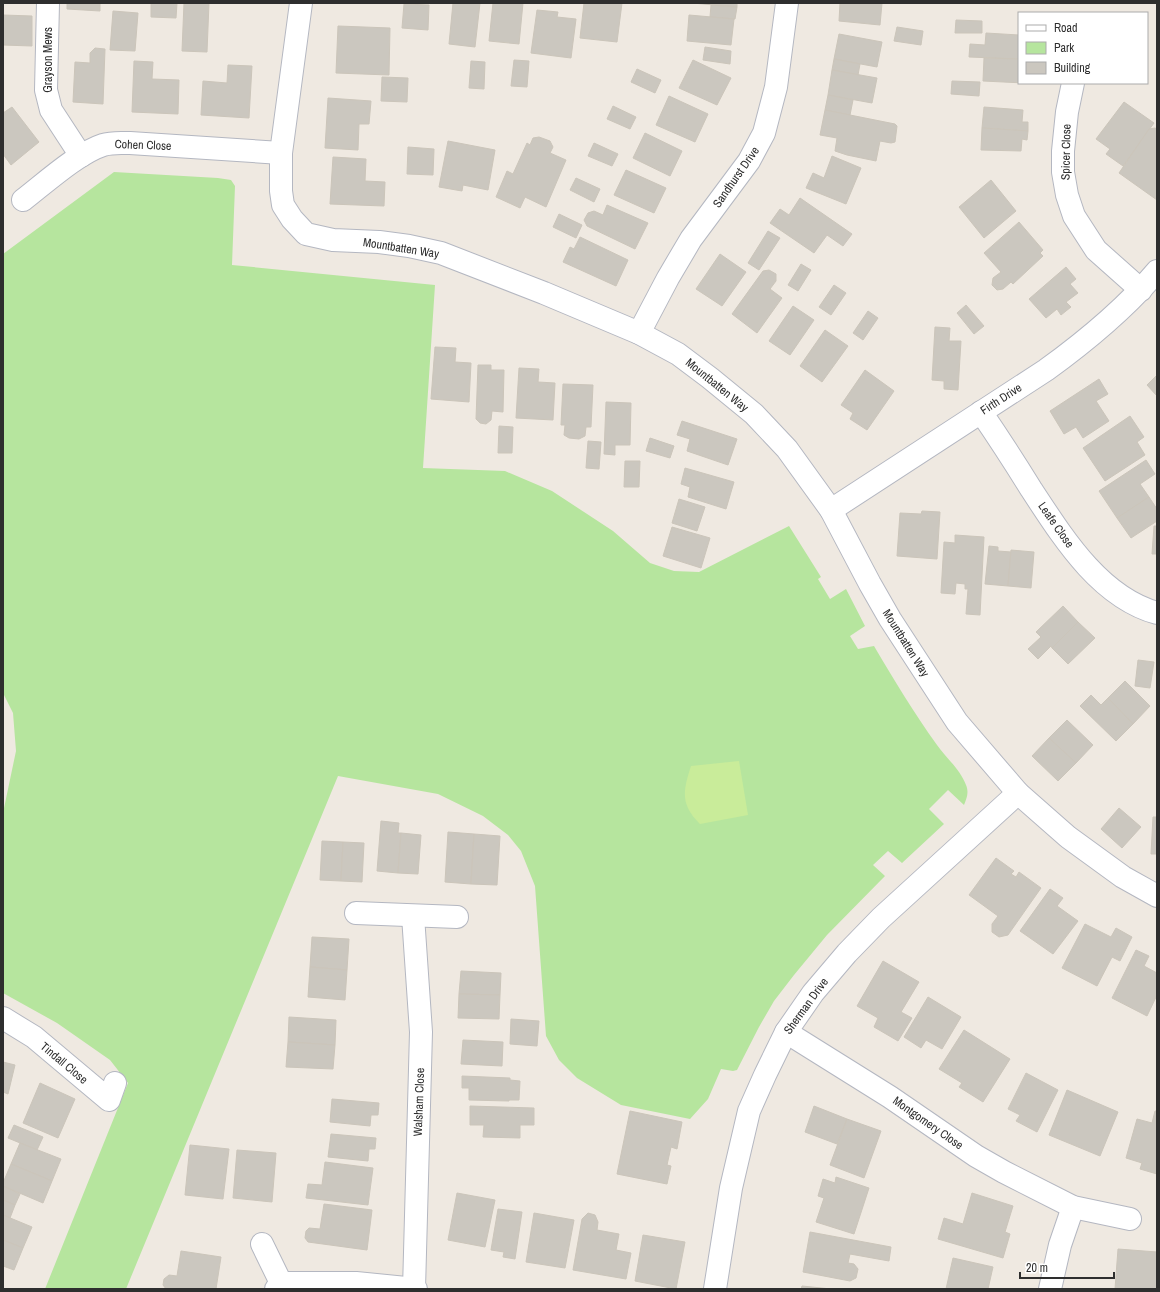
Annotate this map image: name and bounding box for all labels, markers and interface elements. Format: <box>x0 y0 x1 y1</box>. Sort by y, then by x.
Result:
legend <box>1018 12 1148 84</box>
text: Road <box>1054 20 1078 36</box>
street label: Grayson Mews <box>40 27 56 93</box>
text: Park <box>1054 40 1074 56</box>
text: Building <box>1054 60 1091 76</box>
street label: Spicer Close <box>1058 124 1074 180</box>
street label: Cohen Close <box>114 136 172 154</box>
street label: Sandhurst Drive <box>709 143 763 211</box>
street label: Mountbatten Way <box>362 234 440 262</box>
street label: Mountbatten Way <box>682 355 752 415</box>
street label: Firth Drive <box>977 380 1025 418</box>
street label: Leafe Close <box>1034 499 1078 551</box>
street label: Mountbatten Way <box>879 606 933 680</box>
street label: Sherman Drive <box>780 975 832 1037</box>
street label: Tindall Close <box>37 1038 91 1088</box>
street label: Walsham Close <box>410 1067 428 1137</box>
street label: Montgomery Close <box>890 1093 966 1153</box>
scale bar <box>1020 1254 1114 1280</box>
text: 20 m <box>1026 1260 1048 1276</box>

